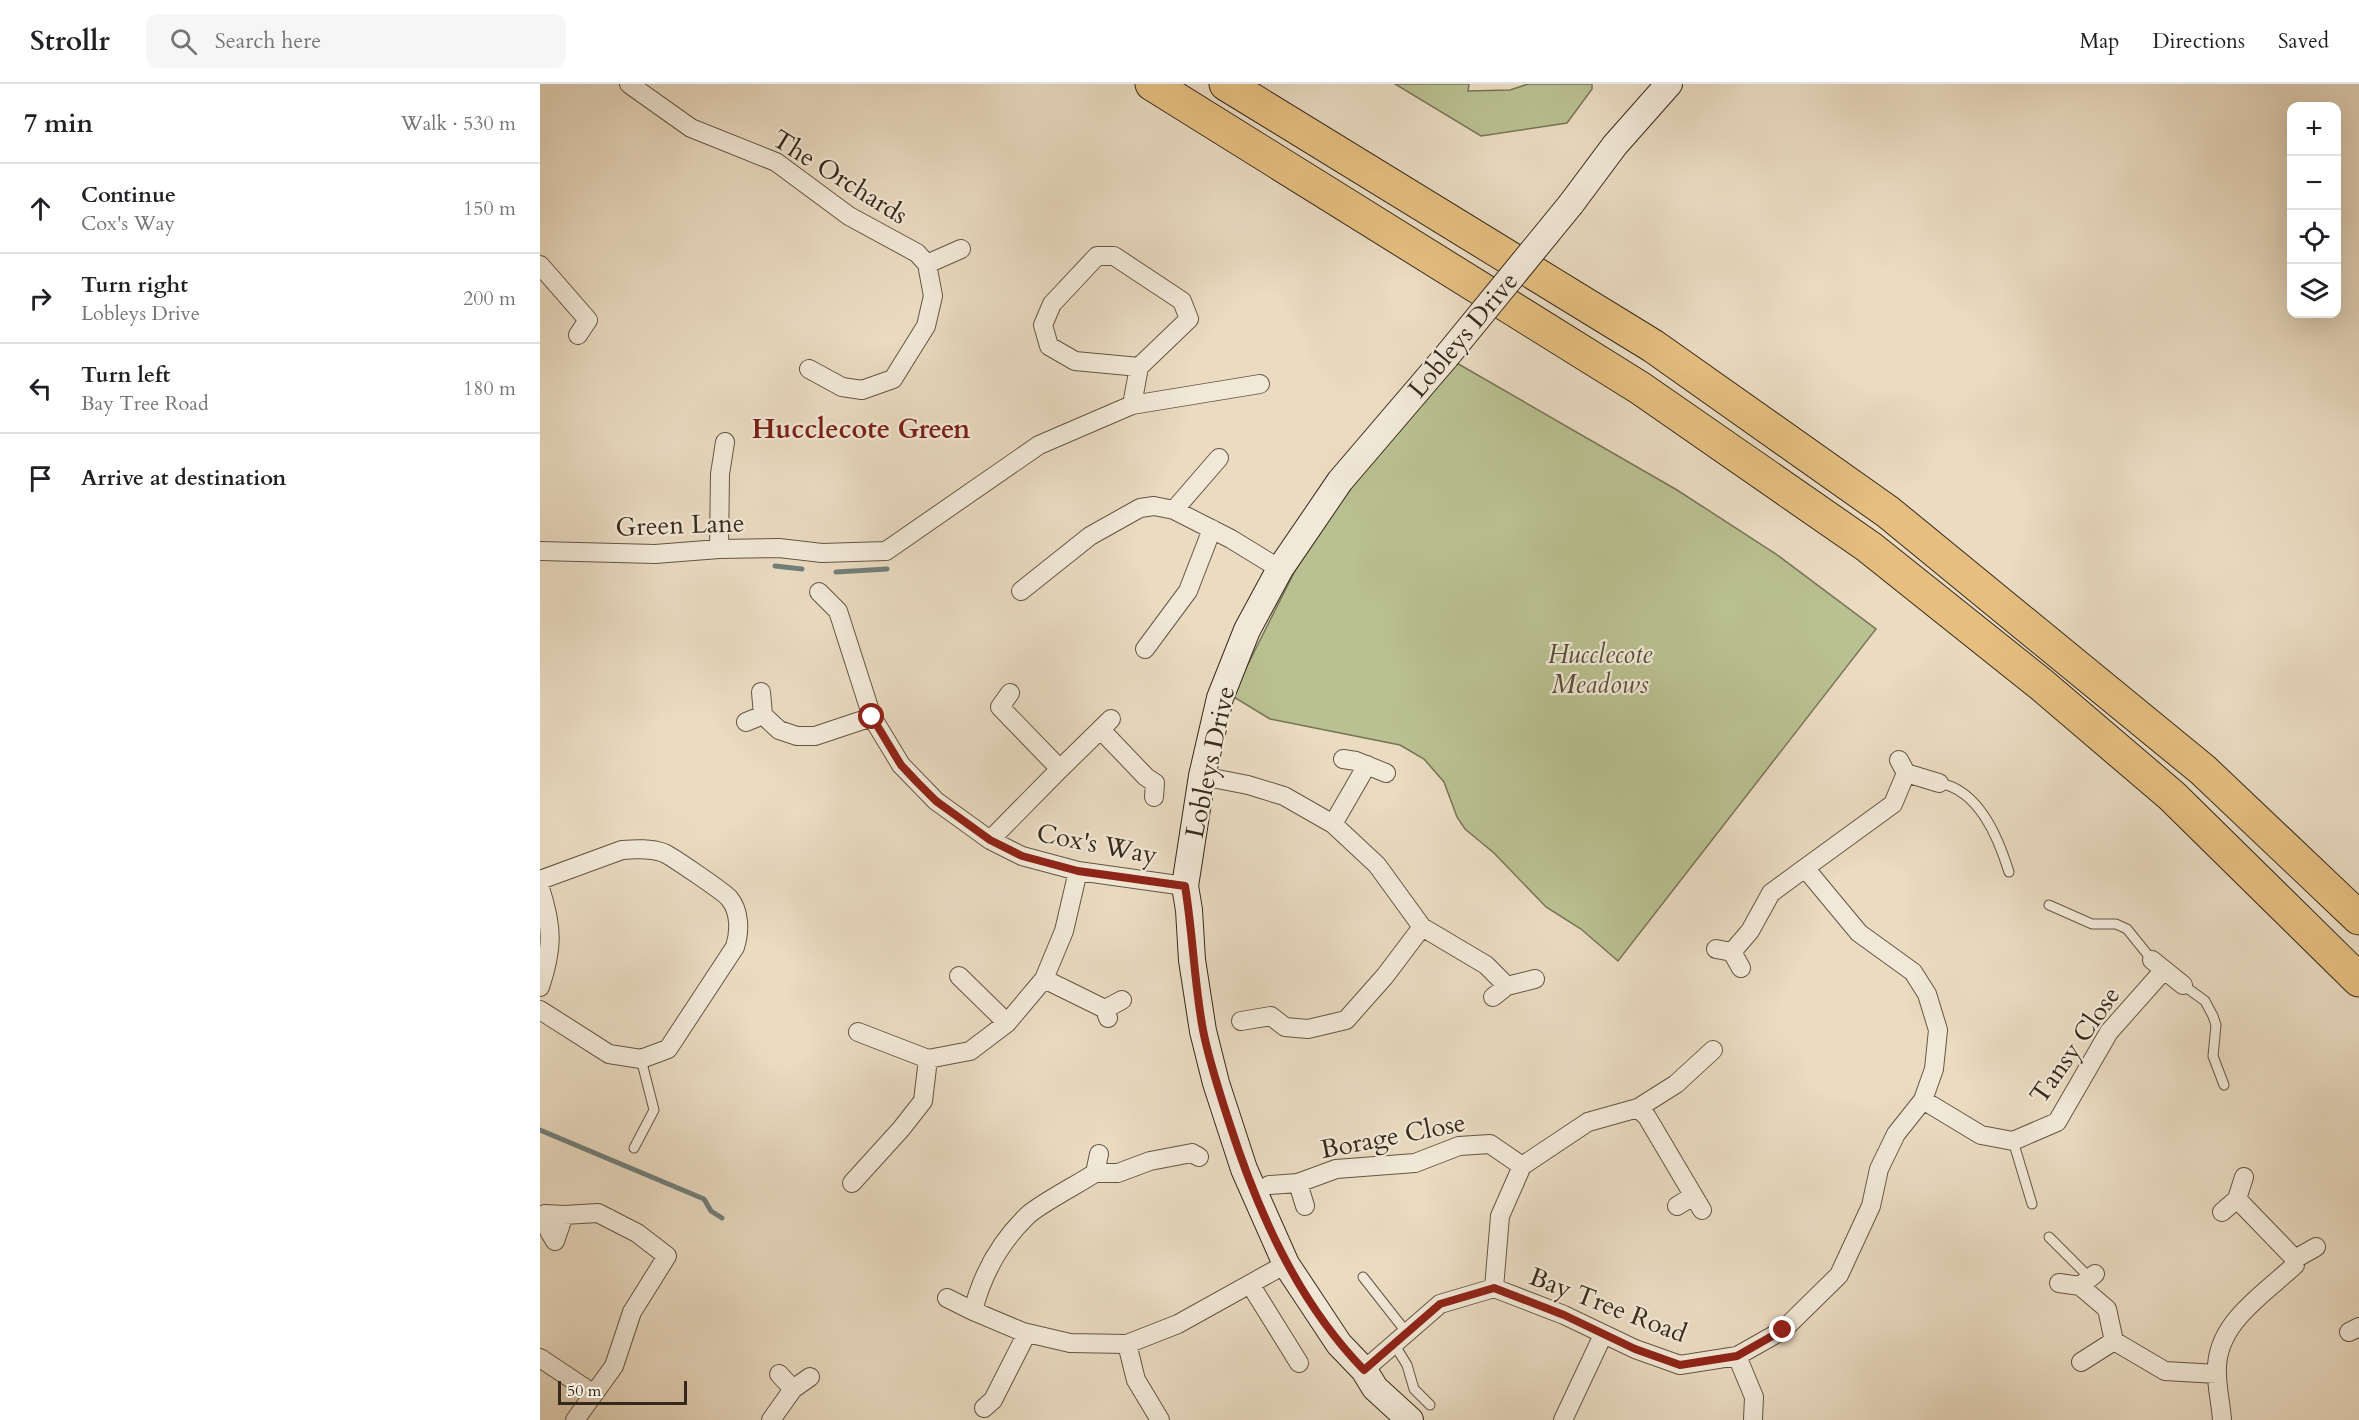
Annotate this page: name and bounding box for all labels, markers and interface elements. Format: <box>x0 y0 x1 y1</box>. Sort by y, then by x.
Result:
search box <box>146 14 566 68</box>
text: Strollr <box>30 22 110 60</box>
icon: search <box>167 25 200 58</box>
text: Search here <box>215 26 321 56</box>
text: Map <box>2079 27 2119 56</box>
text: Directions <box>2152 27 2245 56</box>
text: Saved <box>2278 27 2329 56</box>
map controls <box>2287 102 2341 318</box>
button: + <box>2287 102 2341 156</box>
text: 7 min <box>24 106 93 141</box>
text: Walk · 530 m <box>401 110 516 137</box>
street label: The Orchards <box>766 121 914 233</box>
button: − <box>2287 156 2341 210</box>
text: Continue <box>81 180 176 210</box>
icon: ahead <box>24 192 57 225</box>
text: 150 m <box>463 195 516 222</box>
text: Cox's Way <box>81 210 175 237</box>
button: locate <box>2287 210 2341 264</box>
button: layers <box>2287 264 2341 318</box>
street label: Lobleys Drive <box>1400 265 1526 405</box>
text: Turn right <box>81 270 188 300</box>
icon: right <box>24 282 57 315</box>
text: 200 m <box>463 285 516 312</box>
text: Lobleys Drive <box>81 300 200 327</box>
text: Turn left <box>81 360 170 390</box>
icon: left <box>24 372 57 405</box>
text: 180 m <box>463 375 516 402</box>
text: Bay Tree Road <box>81 390 209 417</box>
district label: Hucclecote Green <box>752 411 971 448</box>
icon: arrive <box>24 462 57 495</box>
text: Arrive at destination <box>81 463 286 493</box>
street label: Green Lane <box>615 505 745 545</box>
park label: Hucclecote Meadows <box>1548 637 1653 702</box>
street label: Lobleys Drive <box>1177 683 1243 841</box>
route start <box>858 703 884 729</box>
street label: Cox's Way <box>1034 815 1161 873</box>
street label: Tansy Close <box>2022 979 2128 1111</box>
street label: Borage Close <box>1318 1105 1468 1167</box>
street label: Bay Tree Road <box>1524 1259 1692 1351</box>
route end <box>1769 1316 1795 1342</box>
scale bar <box>558 1378 687 1406</box>
text: 50 m <box>567 1380 601 1402</box>

